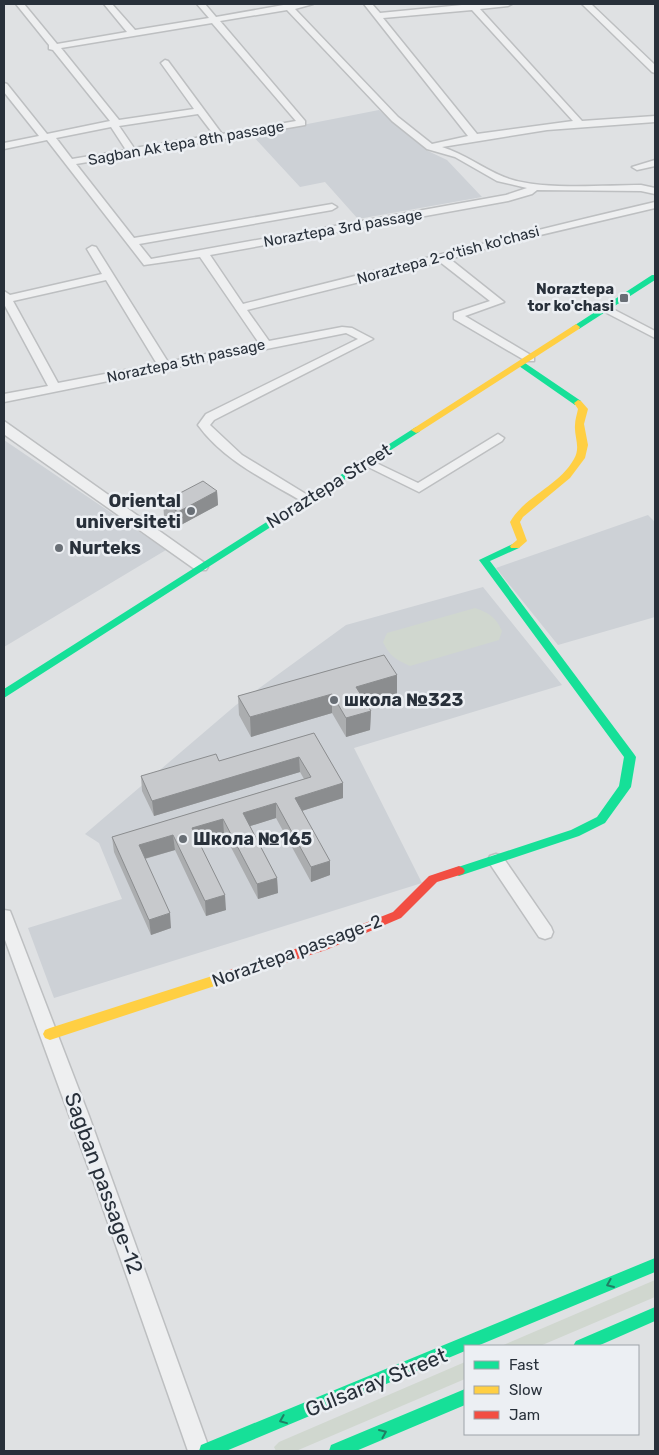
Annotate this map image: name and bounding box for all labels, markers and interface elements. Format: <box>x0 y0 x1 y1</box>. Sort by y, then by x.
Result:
street label: Sagban Ak tepa 8th passage <box>87 117 285 169</box>
street label: Noraztepa 3rd passage <box>262 205 424 251</box>
street label: Noraztepa 2-o'tish ko'chasi <box>355 222 541 288</box>
place label: Noraztepa tor ko'chasi <box>528 280 614 315</box>
marker: Noraztepa tor ko'chasi <box>618 292 630 304</box>
street label: Noraztepa 5th passage <box>105 335 267 387</box>
street label: Noraztepa Street <box>263 439 395 533</box>
place label: Oriental universiteti <box>76 490 181 533</box>
marker: Oriental universiteti <box>185 505 197 517</box>
place label: Nurteks <box>69 537 141 559</box>
marker: Nurteks <box>53 542 65 554</box>
place label: школа №323 <box>344 689 464 711</box>
marker: школа №323 <box>328 694 340 706</box>
place label: Школа №165 <box>193 828 312 850</box>
marker: Школа №165 <box>177 833 189 845</box>
street label: Noraztepa passage-2 <box>209 910 385 992</box>
street label: Sagban passage-12 <box>60 1089 148 1277</box>
one-way arrow <box>606 1277 615 1288</box>
street label: Gulsaray Street <box>302 1342 450 1422</box>
legend <box>464 1345 639 1435</box>
text: Fast <box>509 1356 539 1374</box>
text: Slow <box>509 1381 542 1399</box>
text: Jam <box>509 1406 540 1424</box>
one-way arrow <box>279 1414 287 1424</box>
one-way arrow <box>378 1428 387 1439</box>

